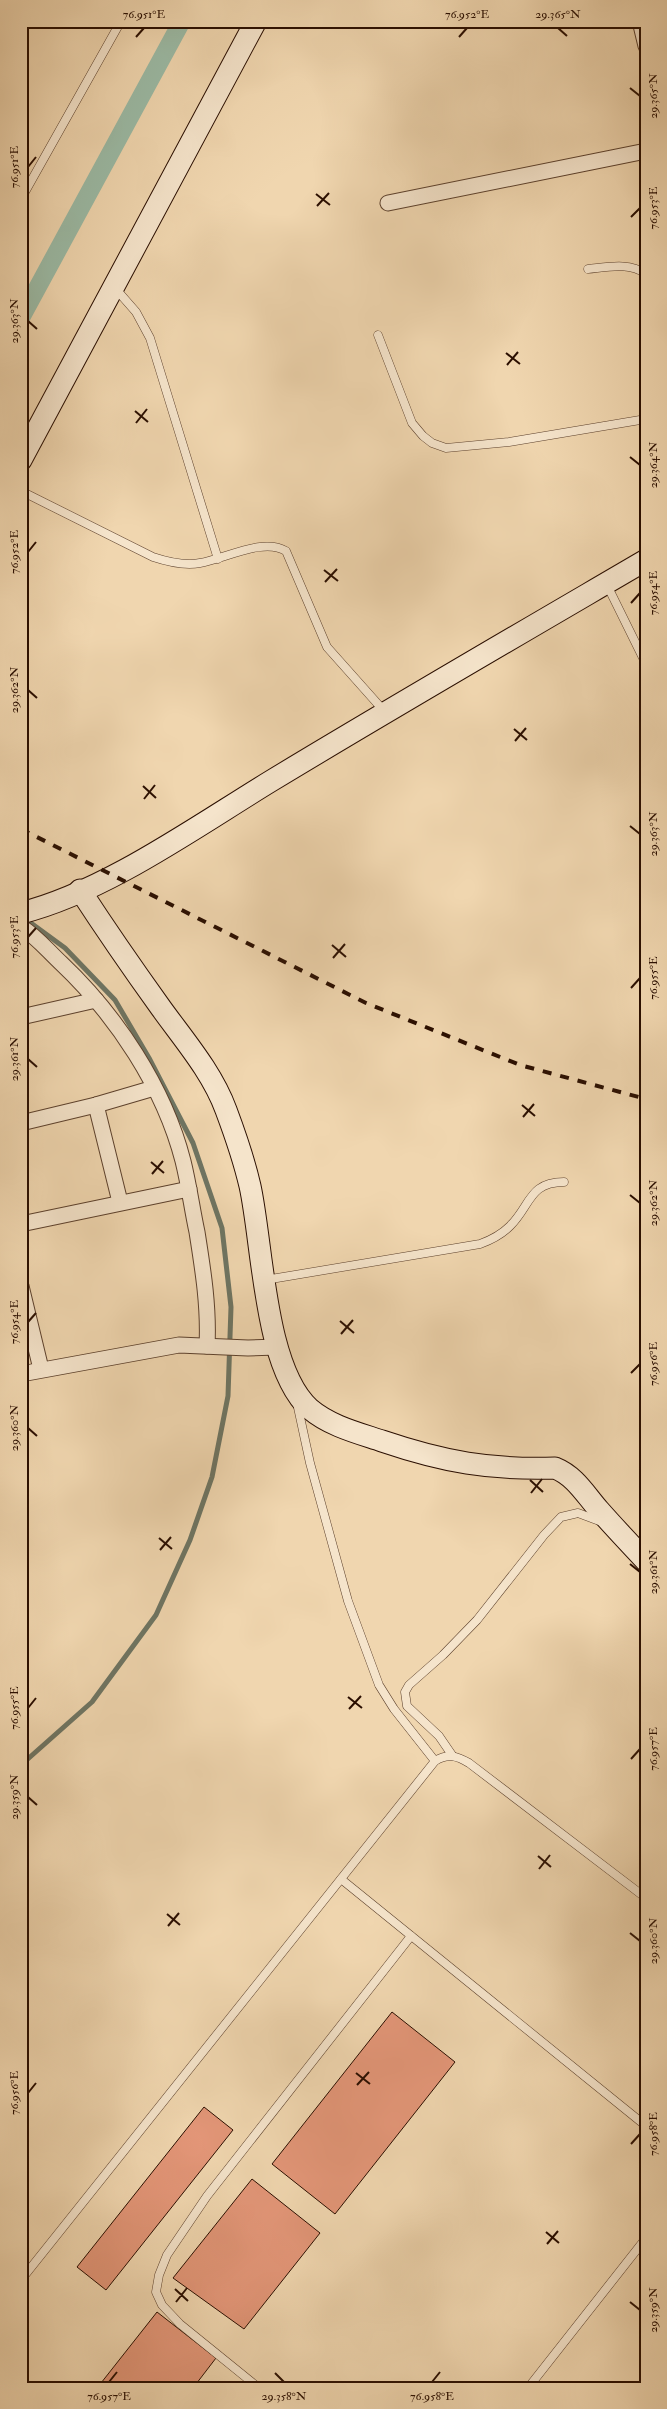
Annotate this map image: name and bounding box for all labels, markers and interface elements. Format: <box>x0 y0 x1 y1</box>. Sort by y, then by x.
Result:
text: 76.951°E <box>123 7 166 22</box>
text: 76.952°E <box>445 7 489 22</box>
text: 29.365°N <box>535 7 581 22</box>
text: 29.365°N <box>646 73 661 119</box>
text: 76.951°E <box>7 145 22 188</box>
text: 76.953°E <box>646 186 661 229</box>
text: 29.363°N <box>7 298 22 343</box>
text: 29.364°N <box>646 441 661 488</box>
text: 76.952°E <box>7 530 22 574</box>
text: 76.954°E <box>646 570 661 615</box>
text: 29.362°N <box>7 667 22 713</box>
text: 29.363°N <box>646 811 661 856</box>
text: 76.953°E <box>7 915 22 958</box>
text: 76.955°E <box>646 956 661 1000</box>
text: 29.361°N <box>7 1037 22 1081</box>
text: 29.362°N <box>646 1180 661 1226</box>
text: 76.954°E <box>7 1299 22 1344</box>
text: 76.956°E <box>646 1342 661 1386</box>
text: 29.360°N <box>7 1405 22 1451</box>
text: 29.361°N <box>646 1550 661 1594</box>
text: 76.955°E <box>7 1686 22 1730</box>
text: 76.957°E <box>646 1727 661 1771</box>
text: 29.359°N <box>7 1774 22 1820</box>
text: 29.360°N <box>646 1918 661 1964</box>
text: 76.956°E <box>7 2071 22 2115</box>
text: 76.958°E <box>646 2112 661 2156</box>
text: 29.359°N <box>646 2287 661 2333</box>
text: 76.957°E <box>87 2389 131 2404</box>
text: 29.358°N <box>261 2389 307 2404</box>
text: 76.958°E <box>410 2389 454 2404</box>

